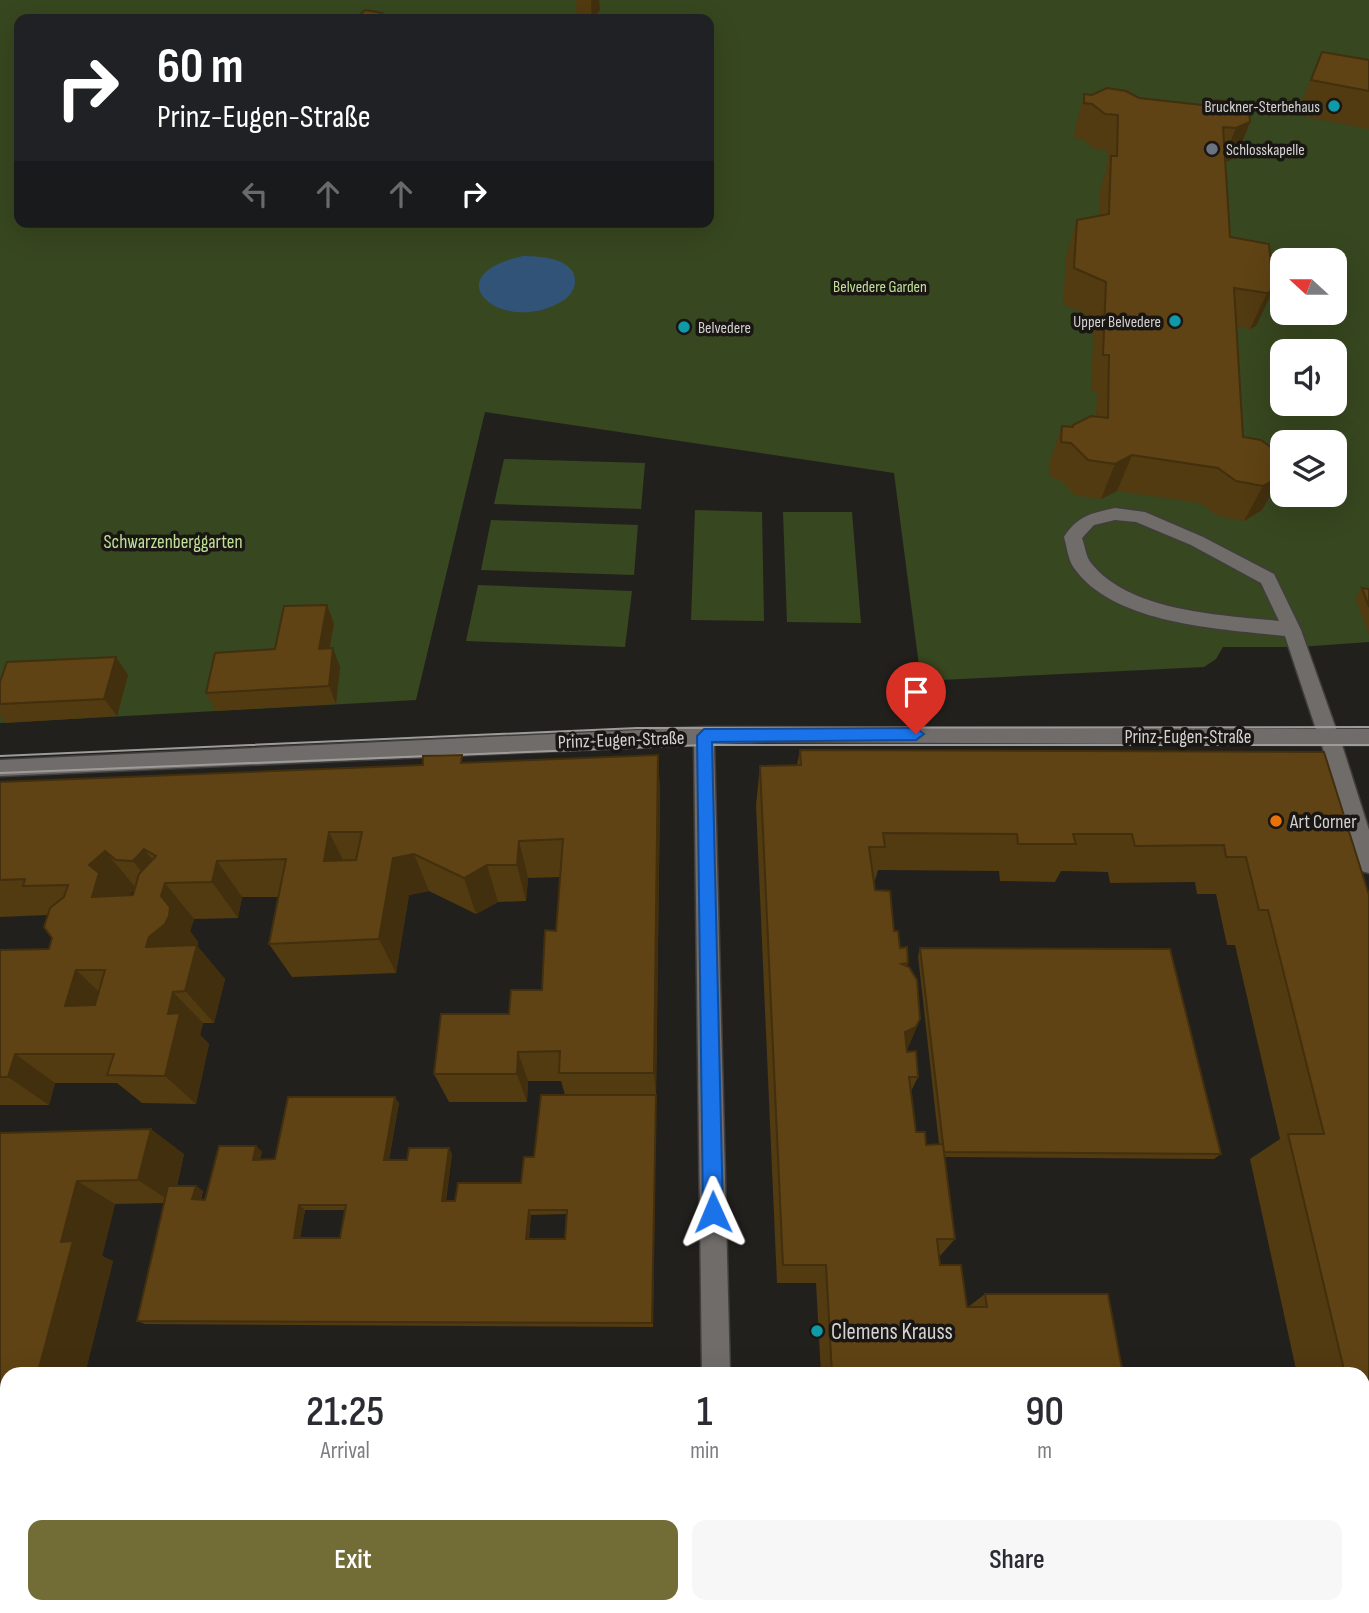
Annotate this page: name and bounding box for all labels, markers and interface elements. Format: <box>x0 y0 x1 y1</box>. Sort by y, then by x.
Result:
text: 60 m <box>157 38 244 97</box>
icon: right <box>42 42 133 133</box>
text: Prinz-Eugen-Straße <box>157 98 371 137</box>
place label: Bruckner-Sterbehaus <box>1204 98 1320 117</box>
marker: Bruckner-Sterbehaus <box>1326 98 1342 114</box>
marker: Schlosskapelle <box>1204 141 1220 157</box>
place label: Schlosskapelle <box>1226 141 1305 160</box>
icon: left <box>236 175 274 213</box>
icon: ahead <box>309 175 347 213</box>
icon: ahead <box>382 175 420 213</box>
icon: right <box>455 175 493 213</box>
north arrow <box>1270 248 1348 326</box>
map controls <box>1270 248 1347 507</box>
park label: Belvedere Garden <box>833 278 927 297</box>
place label: Upper Belvedere <box>1073 313 1161 332</box>
marker: Upper Belvedere <box>1167 313 1183 329</box>
marker: Belvedere <box>676 319 692 335</box>
place label: Belvedere <box>698 319 751 338</box>
button: sound <box>1270 339 1347 416</box>
button: layers <box>1270 430 1347 507</box>
park label: Schwarzenberggarten <box>103 531 243 554</box>
pin <box>886 662 946 734</box>
icon: arrive <box>897 673 935 711</box>
street label: Prinz-Eugen-Straße <box>1125 726 1251 749</box>
street label: Prinz-Eugen-Straße <box>557 727 685 754</box>
place label: Art Corner <box>1289 811 1357 834</box>
marker: Art Corner <box>1268 813 1284 829</box>
position arrow <box>676 1175 750 1249</box>
place label: Clemens Krauss <box>831 1318 953 1346</box>
marker: Clemens Krauss <box>809 1323 825 1339</box>
text: 21:25 <box>306 1387 384 1438</box>
text: 1 <box>697 1387 713 1438</box>
text: 90 <box>1025 1387 1064 1438</box>
text: Arrival <box>320 1437 370 1465</box>
text: min <box>690 1437 719 1465</box>
text: m <box>1037 1437 1052 1465</box>
button: Exit <box>28 1520 678 1600</box>
button: Share <box>692 1520 1342 1600</box>

